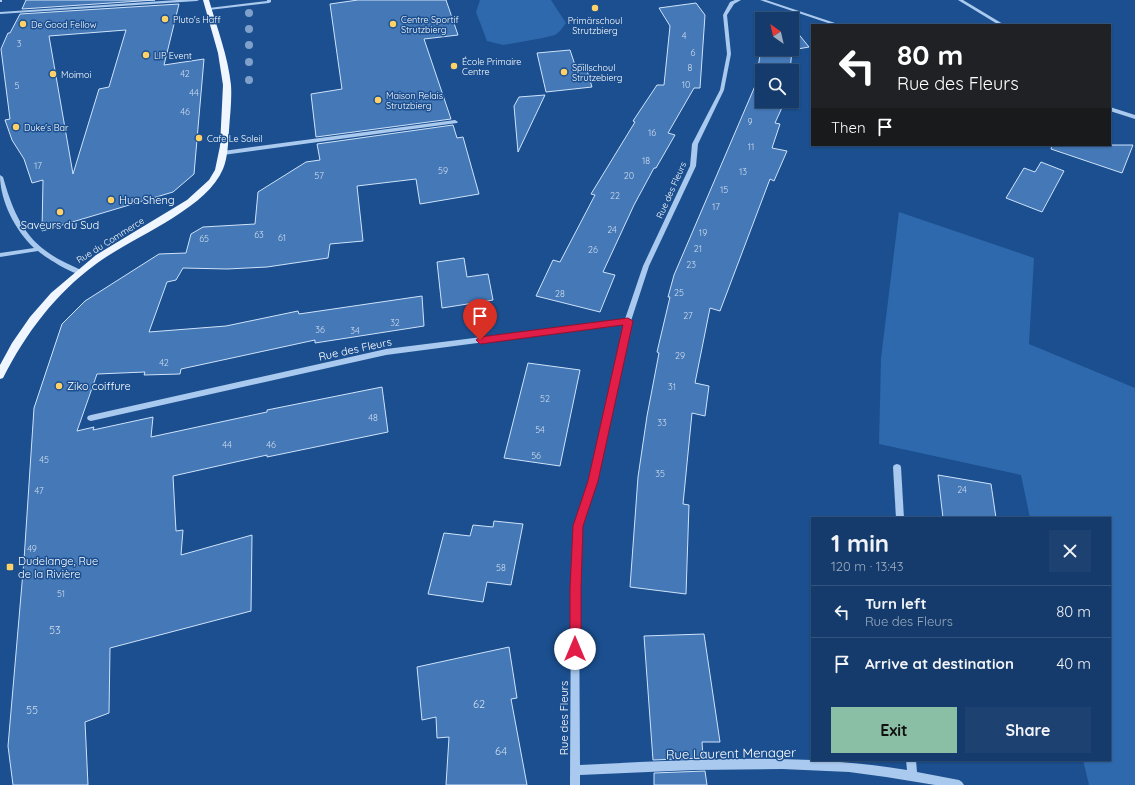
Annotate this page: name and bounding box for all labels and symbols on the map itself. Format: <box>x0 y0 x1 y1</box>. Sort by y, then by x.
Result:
marker: Primärschoul Strutzbierg <box>590 3 600 13</box>
north arrow <box>755 12 799 56</box>
marker: Pluto's Haff <box>160 14 170 24</box>
place label: Pluto's Haff <box>173 14 221 25</box>
place label: Centre Sportif Strutzbierg <box>401 14 459 35</box>
place label: Primärschoul Strutzbierg <box>568 15 622 36</box>
marker: De Good Fellow <box>18 19 28 29</box>
place label: De Good Fellow <box>31 19 97 30</box>
marker: Centre Sportif Strutzbierg <box>388 19 398 29</box>
house number: 4 <box>682 30 687 41</box>
house number: 3 <box>17 38 22 49</box>
house number: 6 <box>691 47 696 58</box>
marker: LIP Event <box>141 50 151 60</box>
place label: LIP Event <box>154 50 192 61</box>
place label: École Primaire Centre <box>462 56 521 77</box>
marker: École Primaire Centre <box>449 61 459 71</box>
place label: Spillschoul Strutzebierg <box>572 62 622 83</box>
house number: 8 <box>688 62 693 73</box>
marker: Spillschoul Strutzebierg <box>559 67 569 77</box>
house number: 42 <box>180 68 190 79</box>
marker: Moimoi <box>48 69 58 79</box>
place label: Moimoi <box>61 69 91 80</box>
house number: 10 <box>682 79 690 90</box>
house number: 5 <box>15 80 20 91</box>
house number: 44 <box>189 87 199 98</box>
place label: Maison Relais Strutzbierg <box>386 90 443 111</box>
marker: Maison Relais Strutzbierg <box>373 95 383 105</box>
house number: 46 <box>180 106 190 117</box>
house number: 9 <box>747 116 753 127</box>
marker: Duke's Bar <box>11 122 21 132</box>
place label: Duke's Bar <box>24 122 69 133</box>
house number: 16 <box>648 127 656 138</box>
marker: Cafe Le Soleil <box>194 133 204 143</box>
place label: Cafe Le Soleil <box>207 133 263 144</box>
house number: 11 <box>748 141 754 152</box>
house number: 18 <box>642 155 650 166</box>
house number: 17 <box>34 160 42 171</box>
street label: Rue des Fleurs <box>654 160 688 220</box>
house number: 59 <box>438 165 448 176</box>
house number: 13 <box>739 166 747 177</box>
house number: 57 <box>314 170 324 181</box>
house number: 20 <box>624 170 634 181</box>
house number: 15 <box>720 184 728 195</box>
house number: 22 <box>610 190 620 201</box>
place label: Hua Sheng <box>119 193 175 207</box>
marker: Hua Sheng <box>106 195 116 205</box>
house number: 17 <box>712 201 720 212</box>
marker: Saveurs du Sud <box>55 207 65 217</box>
street label: Rue du Commerce <box>74 215 146 265</box>
place label: Saveurs du Sud <box>21 218 99 232</box>
house number: 24 <box>607 224 617 235</box>
house number: 19 <box>699 227 707 238</box>
house number: 63 <box>254 229 264 240</box>
house number: 61 <box>278 232 286 243</box>
house number: 65 <box>199 233 209 244</box>
house number: 21 <box>694 243 702 254</box>
house number: 26 <box>588 244 598 255</box>
house number: 23 <box>686 259 696 270</box>
house number: 25 <box>674 287 684 298</box>
house number: 28 <box>555 288 565 299</box>
pin <box>463 299 497 340</box>
house number: 27 <box>683 310 693 321</box>
house number: 32 <box>390 317 400 328</box>
house number: 36 <box>315 324 325 335</box>
house number: 34 <box>350 325 360 336</box>
street label: Rue des Fleurs <box>317 334 393 364</box>
house number: 29 <box>675 350 685 361</box>
house number: 42 <box>159 357 169 368</box>
place label: Ziko coiffure <box>67 379 131 393</box>
marker: Ziko coiffure <box>54 381 64 391</box>
house number: 31 <box>668 381 676 392</box>
house number: 52 <box>540 393 550 404</box>
house number: 48 <box>368 412 378 423</box>
house number: 33 <box>657 417 667 428</box>
house number: 54 <box>535 424 545 435</box>
house number: 44 <box>222 439 232 450</box>
house number: 46 <box>266 439 276 450</box>
house number: 56 <box>531 450 541 461</box>
house number: 45 <box>39 454 49 465</box>
house number: 35 <box>655 468 665 479</box>
house number: 24 <box>957 484 967 495</box>
house number: 47 <box>34 485 44 496</box>
house number: 49 <box>27 543 37 554</box>
place label: Dudelange, Rue de la Rivière <box>18 554 98 581</box>
marker: Dudelange, Rue de la Rivière <box>5 562 15 572</box>
house number: 58 <box>496 562 506 573</box>
house number: 51 <box>57 588 65 599</box>
house number: 53 <box>49 623 61 637</box>
position arrow <box>554 628 596 670</box>
street label: Rue des Fleurs <box>557 681 571 755</box>
house number: 62 <box>473 697 485 711</box>
house number: 55 <box>26 703 38 717</box>
house number: 64 <box>495 744 507 758</box>
street label: Rue Laurent Menager <box>666 744 796 762</box>

